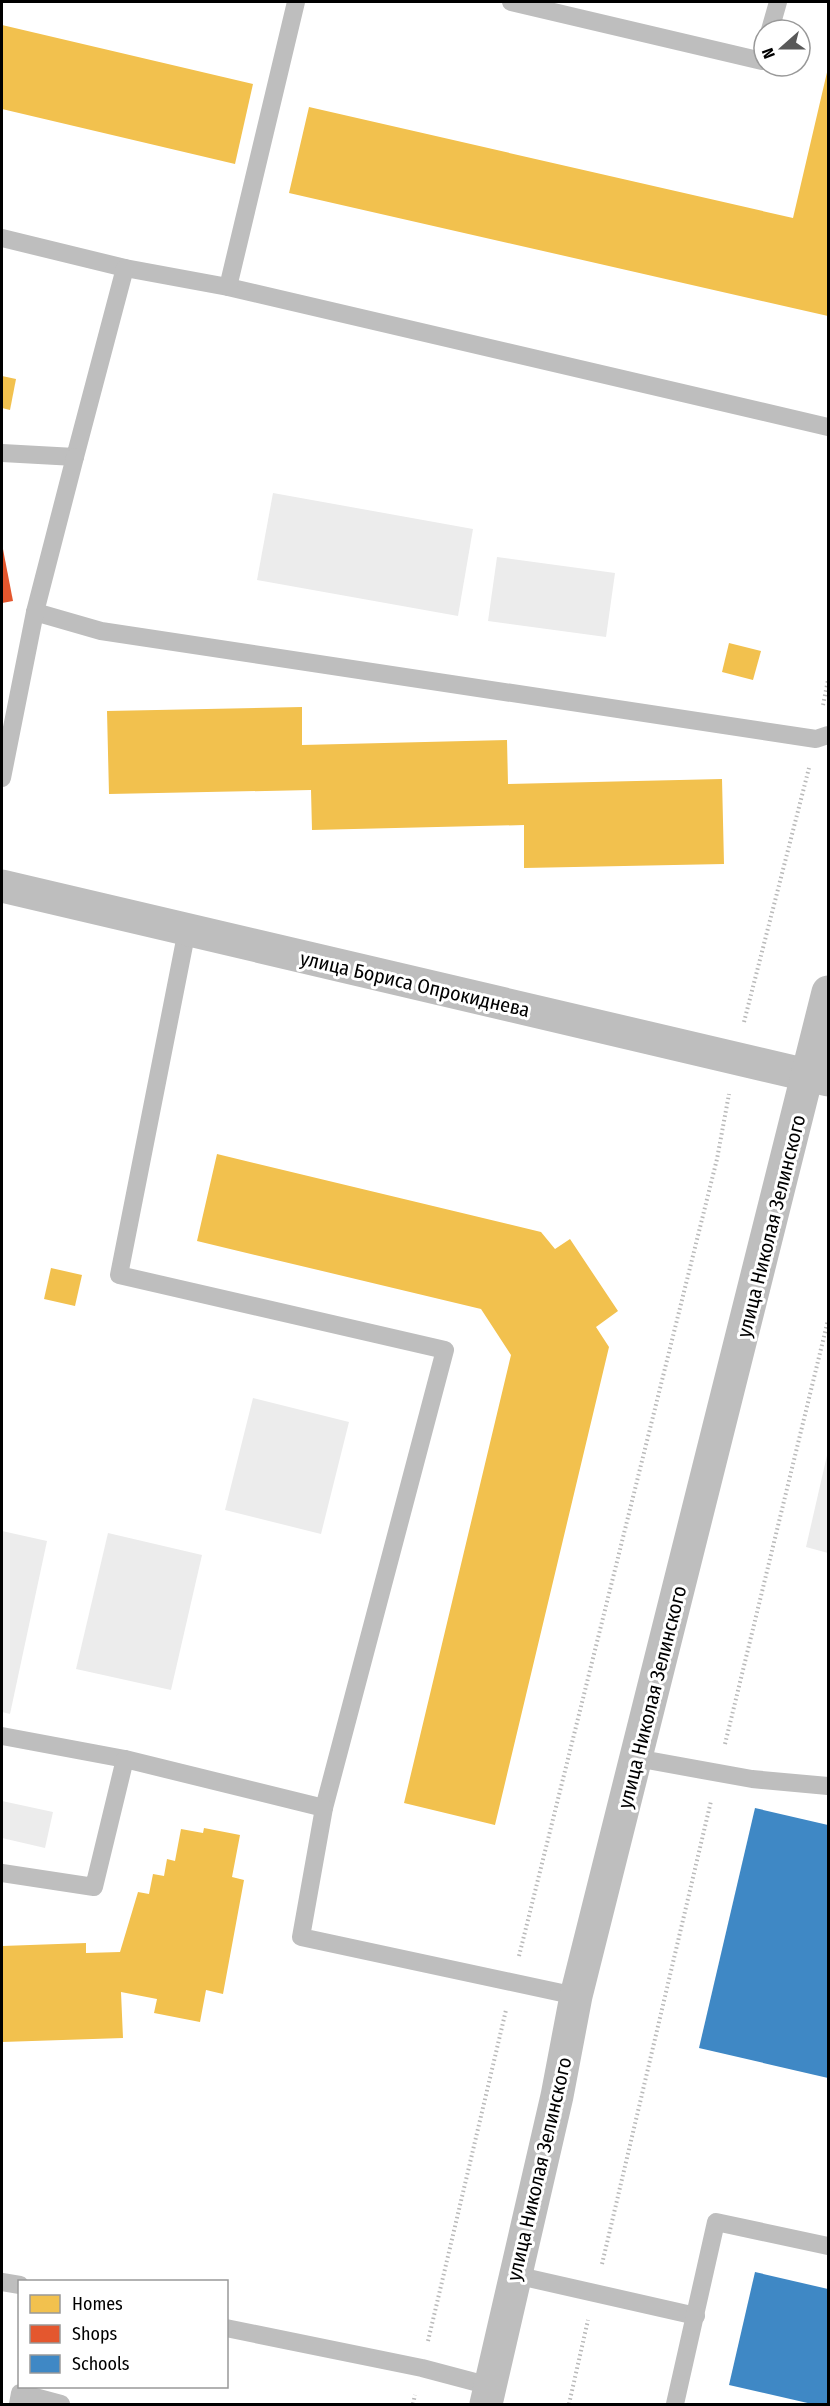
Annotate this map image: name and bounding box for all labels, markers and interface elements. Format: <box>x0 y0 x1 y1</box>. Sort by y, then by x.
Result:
north arrow <box>752 18 812 78</box>
text: N <box>758 45 779 61</box>
street label: улица Бориса Опрокиднева <box>298 946 532 1022</box>
street label: улица Николая Зелинского <box>732 1112 810 1340</box>
street label: улица Николая Зелинского <box>613 1583 691 1811</box>
street label: улица Николая Зелинского <box>502 2055 576 2283</box>
legend <box>18 2280 228 2388</box>
text: Homes <box>72 2293 123 2315</box>
text: Shops <box>72 2323 117 2345</box>
text: Schools <box>72 2353 130 2375</box>

